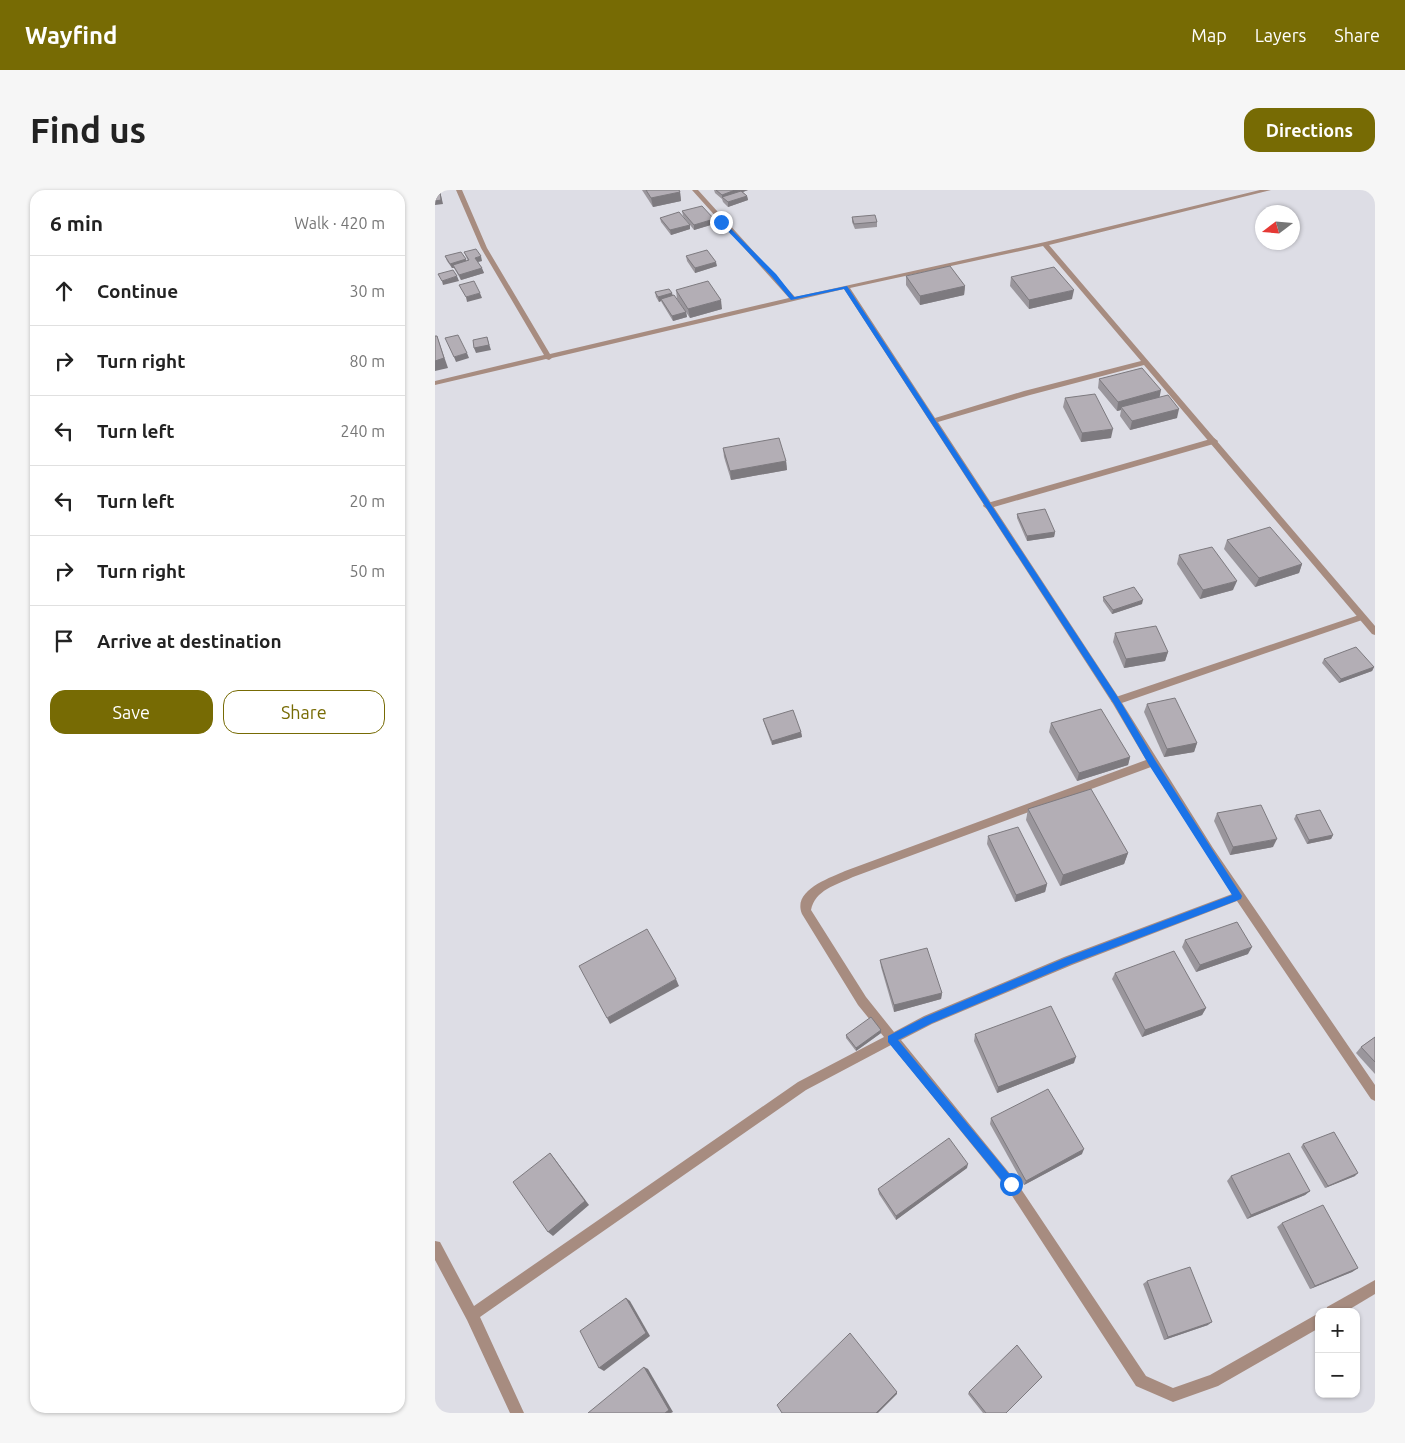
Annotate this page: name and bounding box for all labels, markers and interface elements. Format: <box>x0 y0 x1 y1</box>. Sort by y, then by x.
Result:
text: Wayfind <box>25 22 117 49</box>
text: Map <box>1191 25 1227 45</box>
text: Layers <box>1255 25 1306 45</box>
text: Share <box>1334 25 1380 45</box>
button: Directions <box>1244 108 1375 152</box>
text: Find us <box>30 110 146 150</box>
north arrow <box>1255 205 1300 250</box>
text: 6 min <box>50 211 103 235</box>
route end <box>710 211 733 234</box>
text: Walk · 420 m <box>294 214 385 232</box>
icon: ahead <box>50 277 78 305</box>
text: Continue <box>97 280 178 302</box>
text: 30 m <box>349 282 385 300</box>
icon: right <box>50 347 78 375</box>
text: Turn right <box>97 350 185 372</box>
text: 80 m <box>349 352 385 370</box>
icon: left <box>50 417 78 445</box>
text: Turn left <box>97 420 175 442</box>
text: 240 m <box>340 422 385 440</box>
icon: left <box>50 487 78 515</box>
text: Turn left <box>97 490 175 512</box>
text: 20 m <box>349 492 385 510</box>
icon: right <box>50 557 78 585</box>
text: Turn right <box>97 560 185 582</box>
text: 50 m <box>349 562 385 580</box>
icon: arrive <box>50 627 78 655</box>
text: Arrive at destination <box>97 630 282 652</box>
button: Save <box>50 690 213 734</box>
button: Share <box>223 690 385 734</box>
route start <box>1000 1173 1023 1196</box>
map controls <box>1315 1308 1360 1398</box>
button: + <box>1315 1308 1360 1353</box>
button: − <box>1315 1353 1360 1398</box>

